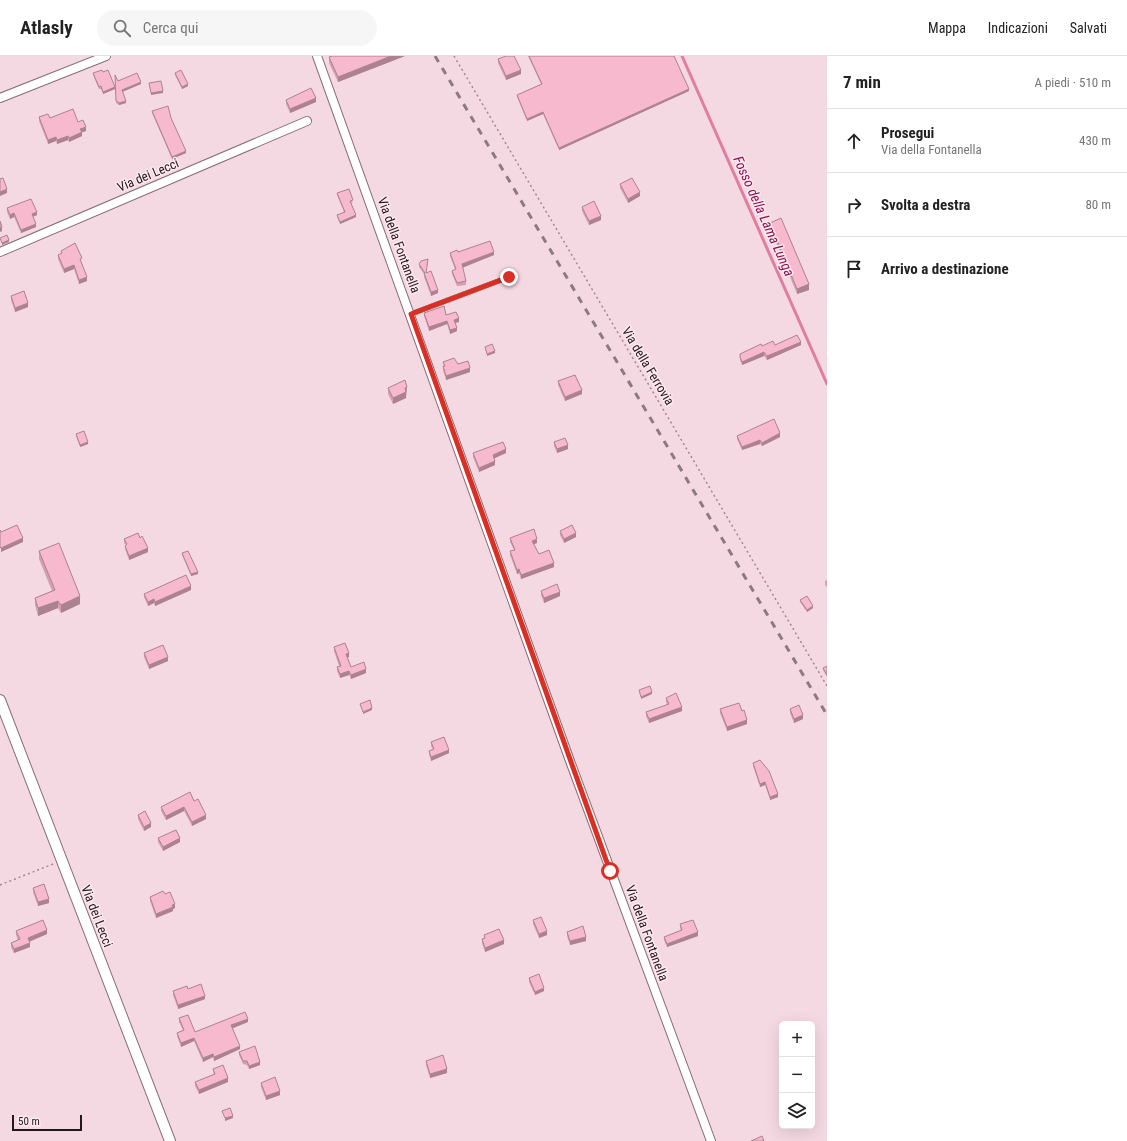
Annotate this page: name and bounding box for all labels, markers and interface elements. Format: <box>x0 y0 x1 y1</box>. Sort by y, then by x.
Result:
search box <box>97 10 377 46</box>
text: Atlasly <box>20 16 73 39</box>
icon: search <box>111 17 133 39</box>
text: Cerca qui <box>143 19 198 37</box>
text: Mappa <box>928 20 966 36</box>
text: Indicazioni <box>988 20 1048 36</box>
text: Salvati <box>1070 20 1107 36</box>
text: 7 min <box>843 72 881 92</box>
text: A piedi · 510 m <box>1034 75 1111 90</box>
text: Prosegui <box>881 124 934 142</box>
icon: ahead <box>843 130 865 152</box>
text: 430 m <box>1079 133 1111 148</box>
text: Via della Fontanella <box>881 142 982 157</box>
water label: Fosso della Lama Lunga <box>730 153 798 279</box>
street label: Via dei Lecci <box>115 155 181 195</box>
icon: right <box>843 194 865 216</box>
street label: Via della Fontanella <box>375 195 423 295</box>
text: Svolta a destra <box>881 196 970 214</box>
text: 80 m <box>1085 197 1111 212</box>
icon: arrive <box>843 258 865 280</box>
text: Arrivo a destinazione <box>881 260 1009 278</box>
route end <box>500 268 518 286</box>
street label: Via della Ferrovia <box>619 324 677 408</box>
route start <box>601 862 619 880</box>
street label: Via dei Lecci <box>78 883 116 949</box>
street label: Via della Fontanella <box>623 883 671 983</box>
map controls <box>779 1021 815 1129</box>
button: + <box>779 1021 815 1057</box>
button: − <box>779 1057 815 1093</box>
button: layers <box>779 1093 815 1129</box>
scale bar <box>12 1113 82 1132</box>
text: 50 m <box>18 1115 40 1128</box>

